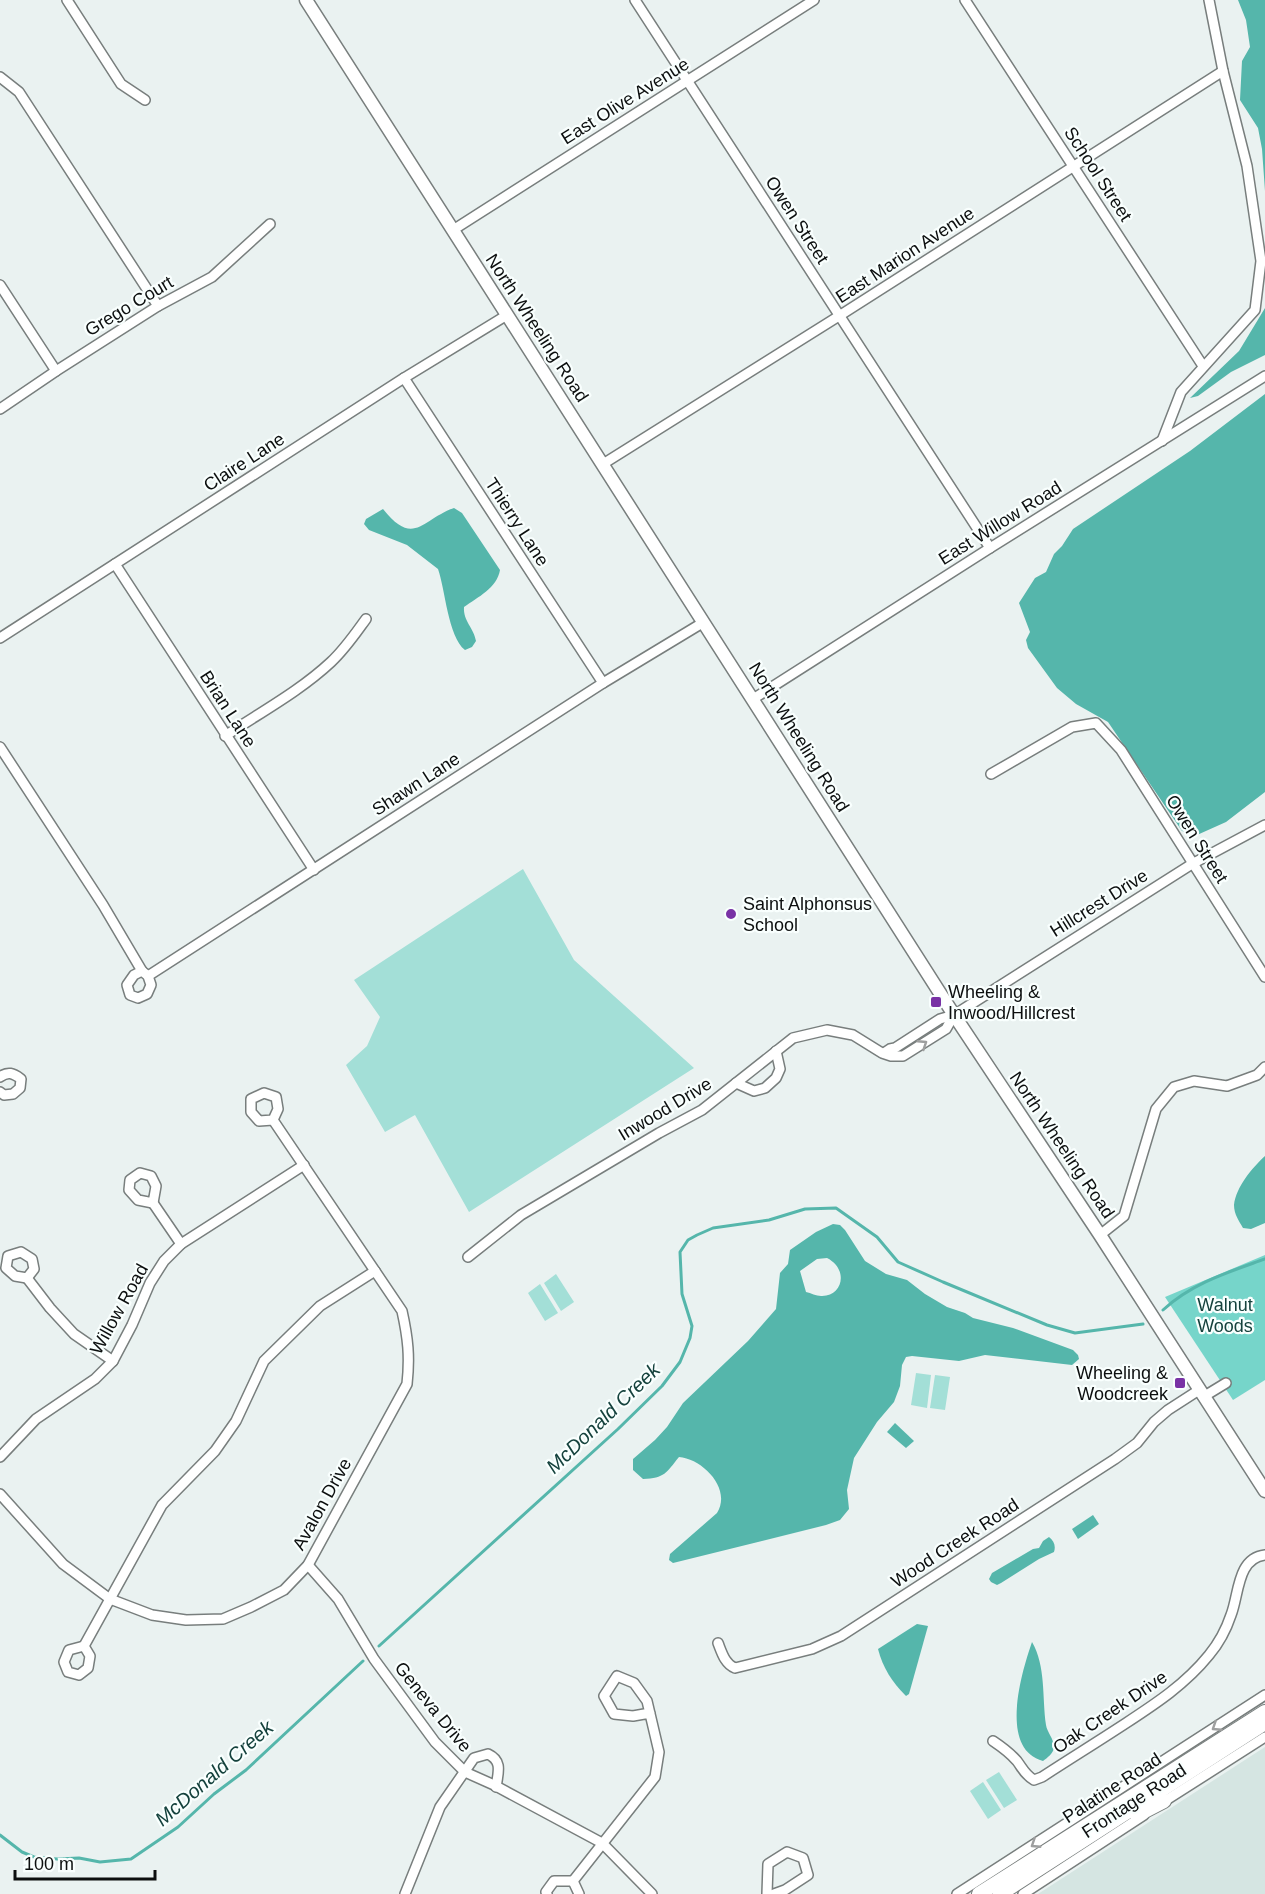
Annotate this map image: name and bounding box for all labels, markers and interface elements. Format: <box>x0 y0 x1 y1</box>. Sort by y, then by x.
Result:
street label: East Olive Avenue <box>557 54 693 148</box>
street label: School Street <box>1060 123 1136 225</box>
street label: Owen Street <box>761 173 833 267</box>
street label: East Marion Avenue <box>832 203 978 307</box>
street label: North Wheeling Road <box>482 250 592 406</box>
street label: Grego Court <box>81 272 177 340</box>
street label: Claire Lane <box>200 429 288 495</box>
street label: Thierry Lane <box>481 474 553 570</box>
street label: East Willow Road <box>935 477 1065 569</box>
street label: North Wheeling Road <box>745 659 853 815</box>
street label: Brian Lane <box>196 667 260 751</box>
street label: Shawn Lane <box>369 748 463 820</box>
street label: Owen Street <box>1162 791 1232 887</box>
street label: Hillcrest Drive <box>1047 865 1151 941</box>
place label: Saint Alphonsus School <box>743 894 872 935</box>
marker: Saint Alphonsus School <box>724 907 738 921</box>
place label: Wheeling & Inwood/Hillcrest <box>948 982 1075 1023</box>
marker: Wheeling & Inwood/Hillcrest <box>929 995 943 1009</box>
one-way arrow <box>917 1039 927 1051</box>
street label: North Wheeling Road <box>1006 1068 1118 1222</box>
street label: Inwood Drive <box>615 1073 715 1145</box>
street label: Willow Road <box>86 1260 152 1358</box>
park label: Walnut Woods <box>1197 1295 1253 1336</box>
water label: McDonald Creek <box>542 1358 665 1478</box>
place label: Wheeling & Woodcreek <box>1076 1363 1169 1404</box>
marker: Wheeling & Woodcreek <box>1173 1376 1187 1390</box>
street label: Avalon Drive <box>289 1455 355 1553</box>
street label: Wood Creek Road <box>888 1494 1022 1592</box>
street label: Geneva Drive <box>391 1658 475 1756</box>
street label: Oak Creek Drive <box>1049 1667 1171 1757</box>
water label: McDonald Creek <box>151 1715 278 1830</box>
one-way arrow <box>1212 1720 1223 1731</box>
street label: Palatine Road <box>1059 1749 1165 1827</box>
street label: Frontage Road <box>1078 1760 1190 1842</box>
one-way arrow <box>1030 1837 1041 1848</box>
scale bar <box>15 1843 154 1881</box>
text: 100 m <box>24 1854 74 1874</box>

